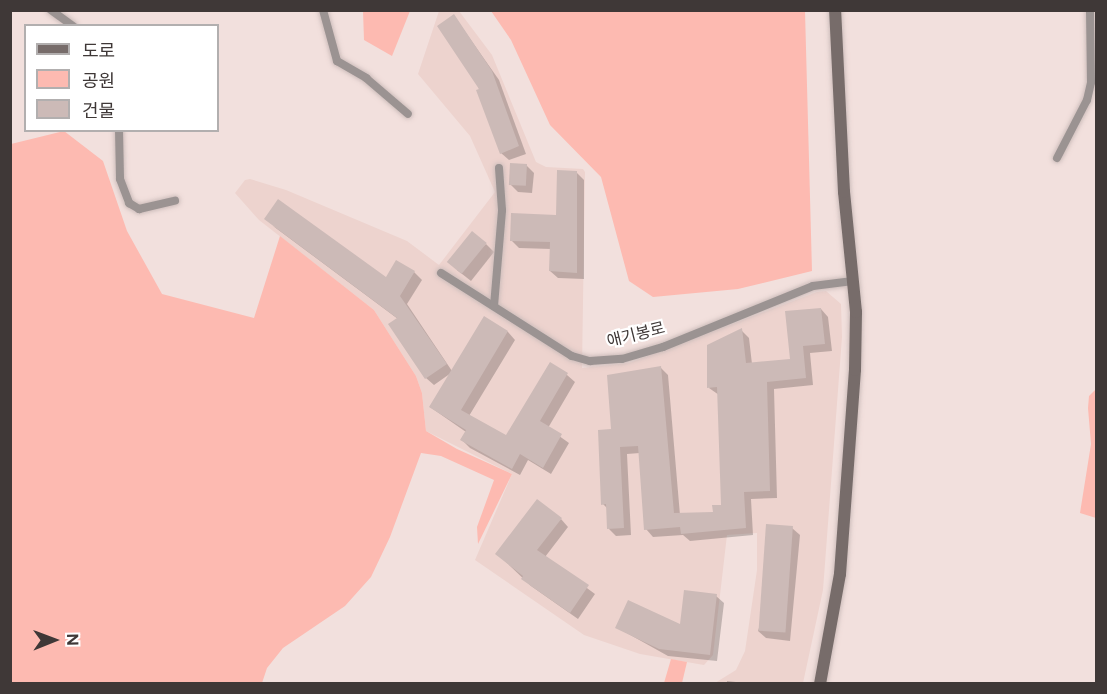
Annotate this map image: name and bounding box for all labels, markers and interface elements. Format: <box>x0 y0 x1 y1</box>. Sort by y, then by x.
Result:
legend <box>24 24 219 132</box>
text: 도로 <box>82 40 115 62</box>
text: 공원 <box>82 70 115 92</box>
text: 건물 <box>82 100 115 122</box>
street label: 애기봉로 <box>605 319 667 351</box>
north arrow <box>24 610 84 670</box>
text: N <box>63 633 82 646</box>

